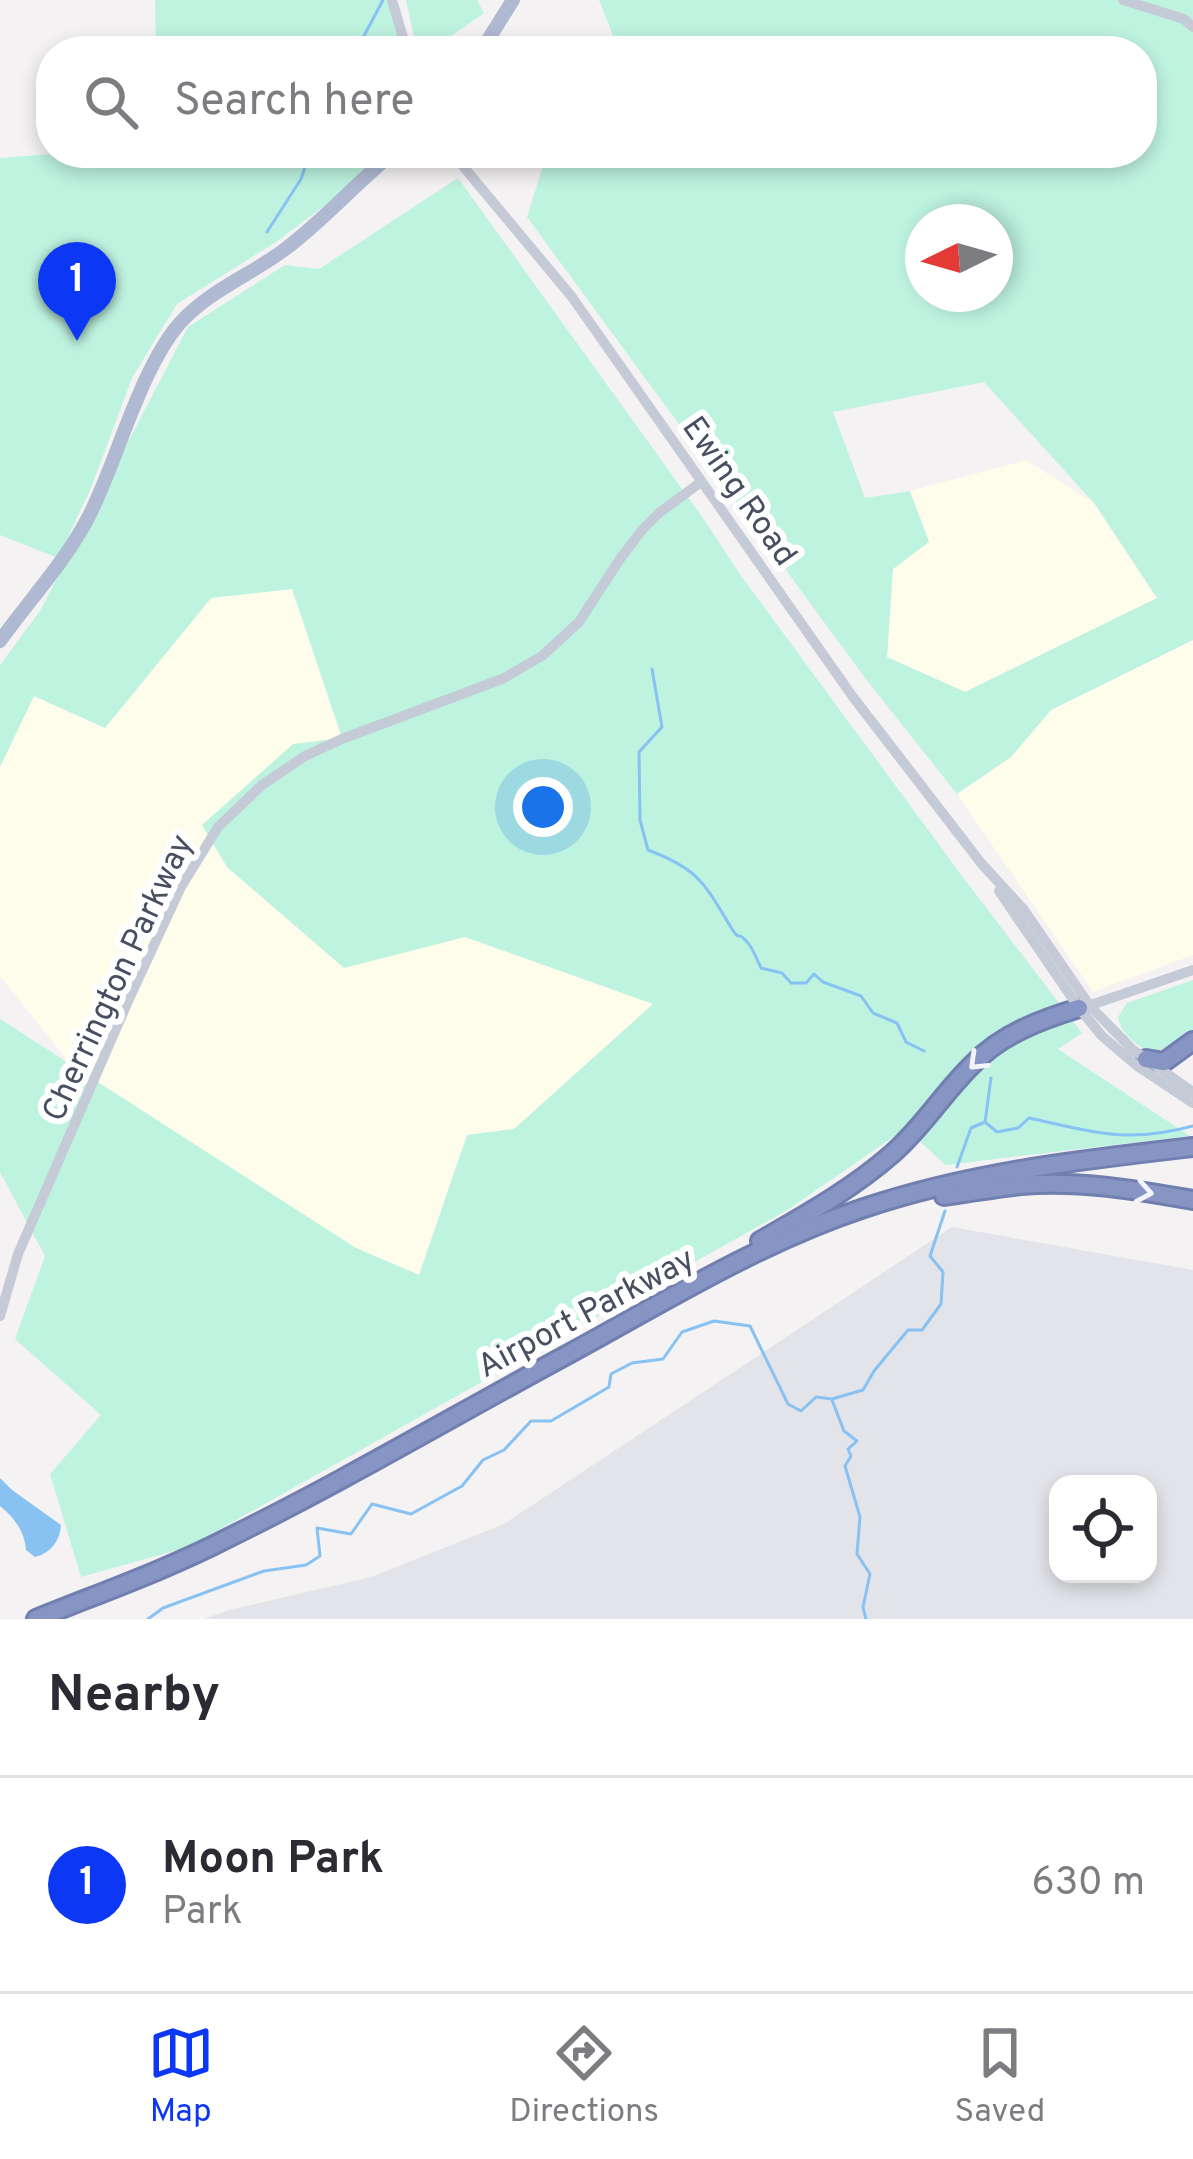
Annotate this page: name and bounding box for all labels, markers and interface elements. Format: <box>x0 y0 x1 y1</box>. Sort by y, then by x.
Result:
search box <box>36 36 1157 168</box>
icon: search <box>78 69 144 135</box>
text: Search here <box>174 74 414 131</box>
north arrow <box>905 204 1013 312</box>
pin: 1 <box>38 242 116 341</box>
street label: Ewing Road <box>671 409 805 575</box>
your location <box>513 777 573 837</box>
street label: Cherrington Parkway <box>35 828 205 1129</box>
one-way arrow <box>969 1047 991 1069</box>
one-way arrow <box>1134 1178 1154 1203</box>
street label: Airport Parkway <box>471 1240 703 1389</box>
map controls <box>1049 1475 1157 1583</box>
button: locate <box>1049 1475 1157 1583</box>
text: Nearby <box>48 1665 220 1730</box>
text: Moon Park <box>162 1832 384 1889</box>
text: 1 <box>79 1860 95 1909</box>
text: 630 m <box>1031 1860 1145 1909</box>
text: Park <box>162 1889 243 1938</box>
tab: Map <box>148 2020 214 2134</box>
tab: Directions <box>509 2020 659 2134</box>
tab: Saved <box>955 2020 1045 2134</box>

